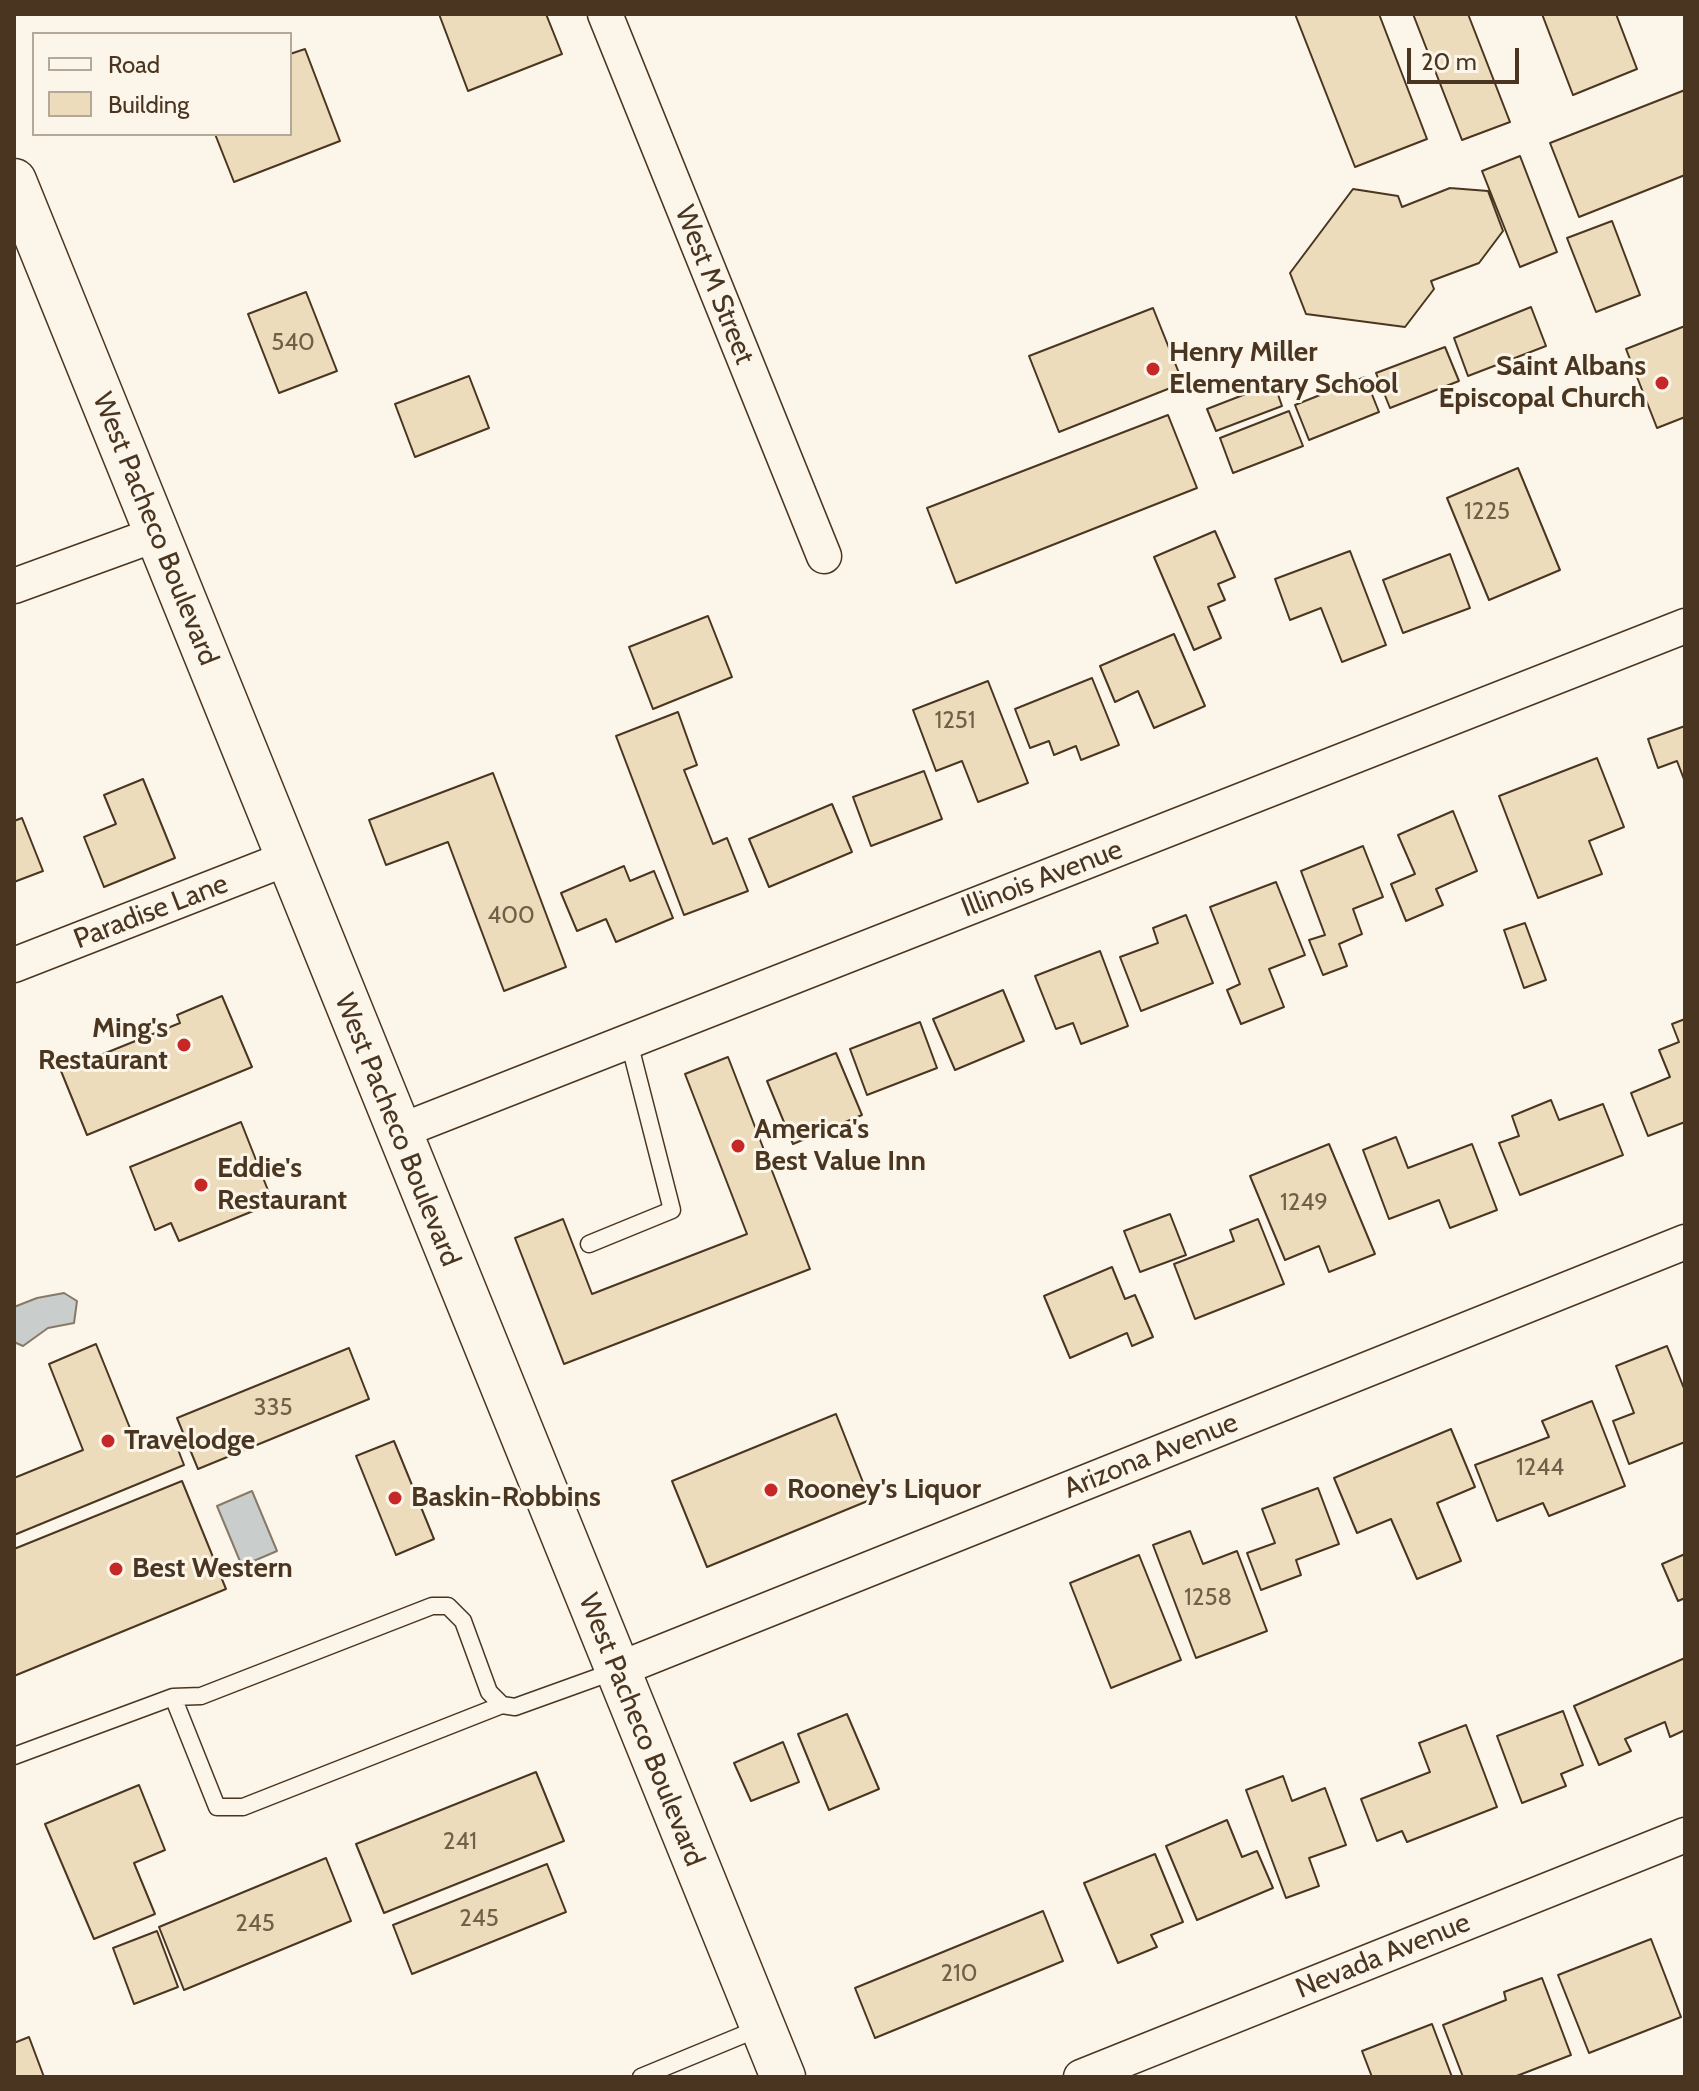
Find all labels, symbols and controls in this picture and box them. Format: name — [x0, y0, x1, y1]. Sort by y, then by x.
legend — [32, 32, 292, 136]
scale bar — [1411, 32, 1523, 82]
text: 20 m — [1421, 47, 1477, 76]
text: Road — [108, 50, 160, 79]
text: Building — [108, 90, 189, 119]
street label: West M Street — [667, 201, 761, 369]
house number: 540 — [271, 329, 315, 357]
place label: Henry Miller Elementary School — [1169, 336, 1398, 402]
place label: Saint Albans Episcopal Church — [1438, 350, 1646, 416]
marker: Henry Miller Elementary School — [1144, 360, 1162, 378]
marker: Saint Albans Episcopal Church — [1653, 374, 1671, 392]
street label: West Pacheco Boulevard — [85, 388, 225, 670]
house number: 1225 — [1464, 498, 1510, 526]
house number: 1251 — [934, 707, 976, 735]
street label: Illinois Avenue — [957, 833, 1127, 925]
street label: Paradise Lane — [69, 867, 233, 957]
house number: 400 — [487, 902, 535, 930]
street label: West Pacheco Boulevard — [327, 989, 467, 1271]
place label: Ming's Restaurant — [38, 1012, 168, 1078]
marker: Ming's Restaurant — [175, 1036, 193, 1054]
place label: America's Best Value Inn — [754, 1113, 926, 1179]
marker: America's Best Value Inn — [729, 1137, 747, 1155]
place label: Eddie's Restaurant — [217, 1152, 347, 1218]
marker: Eddie's Restaurant — [192, 1176, 210, 1194]
house number: 1249 — [1280, 1189, 1328, 1217]
house number: 335 — [254, 1394, 292, 1422]
street label: Arizona Avenue — [1059, 1406, 1243, 1506]
place label: Travelodge — [124, 1424, 255, 1458]
marker: Travelodge — [99, 1432, 117, 1450]
house number: 1244 — [1516, 1454, 1564, 1482]
place label: Rooney's Liquor — [787, 1473, 981, 1507]
place label: Baskin-Robbins — [411, 1481, 601, 1515]
marker: Rooney's Liquor — [762, 1481, 780, 1499]
marker: Baskin-Robbins — [386, 1489, 404, 1507]
place label: Best Western — [132, 1552, 293, 1586]
marker: Best Western — [107, 1560, 125, 1578]
house number: 1258 — [1184, 1584, 1232, 1612]
street label: West Pacheco Boulevard — [571, 1589, 711, 1871]
house number: 241 — [443, 1828, 477, 1856]
house number: 245 — [459, 1905, 499, 1933]
street label: Nevada Avenue — [1291, 1906, 1475, 2006]
house number: 245 — [235, 1910, 275, 1938]
house number: 210 — [940, 1960, 978, 1988]

